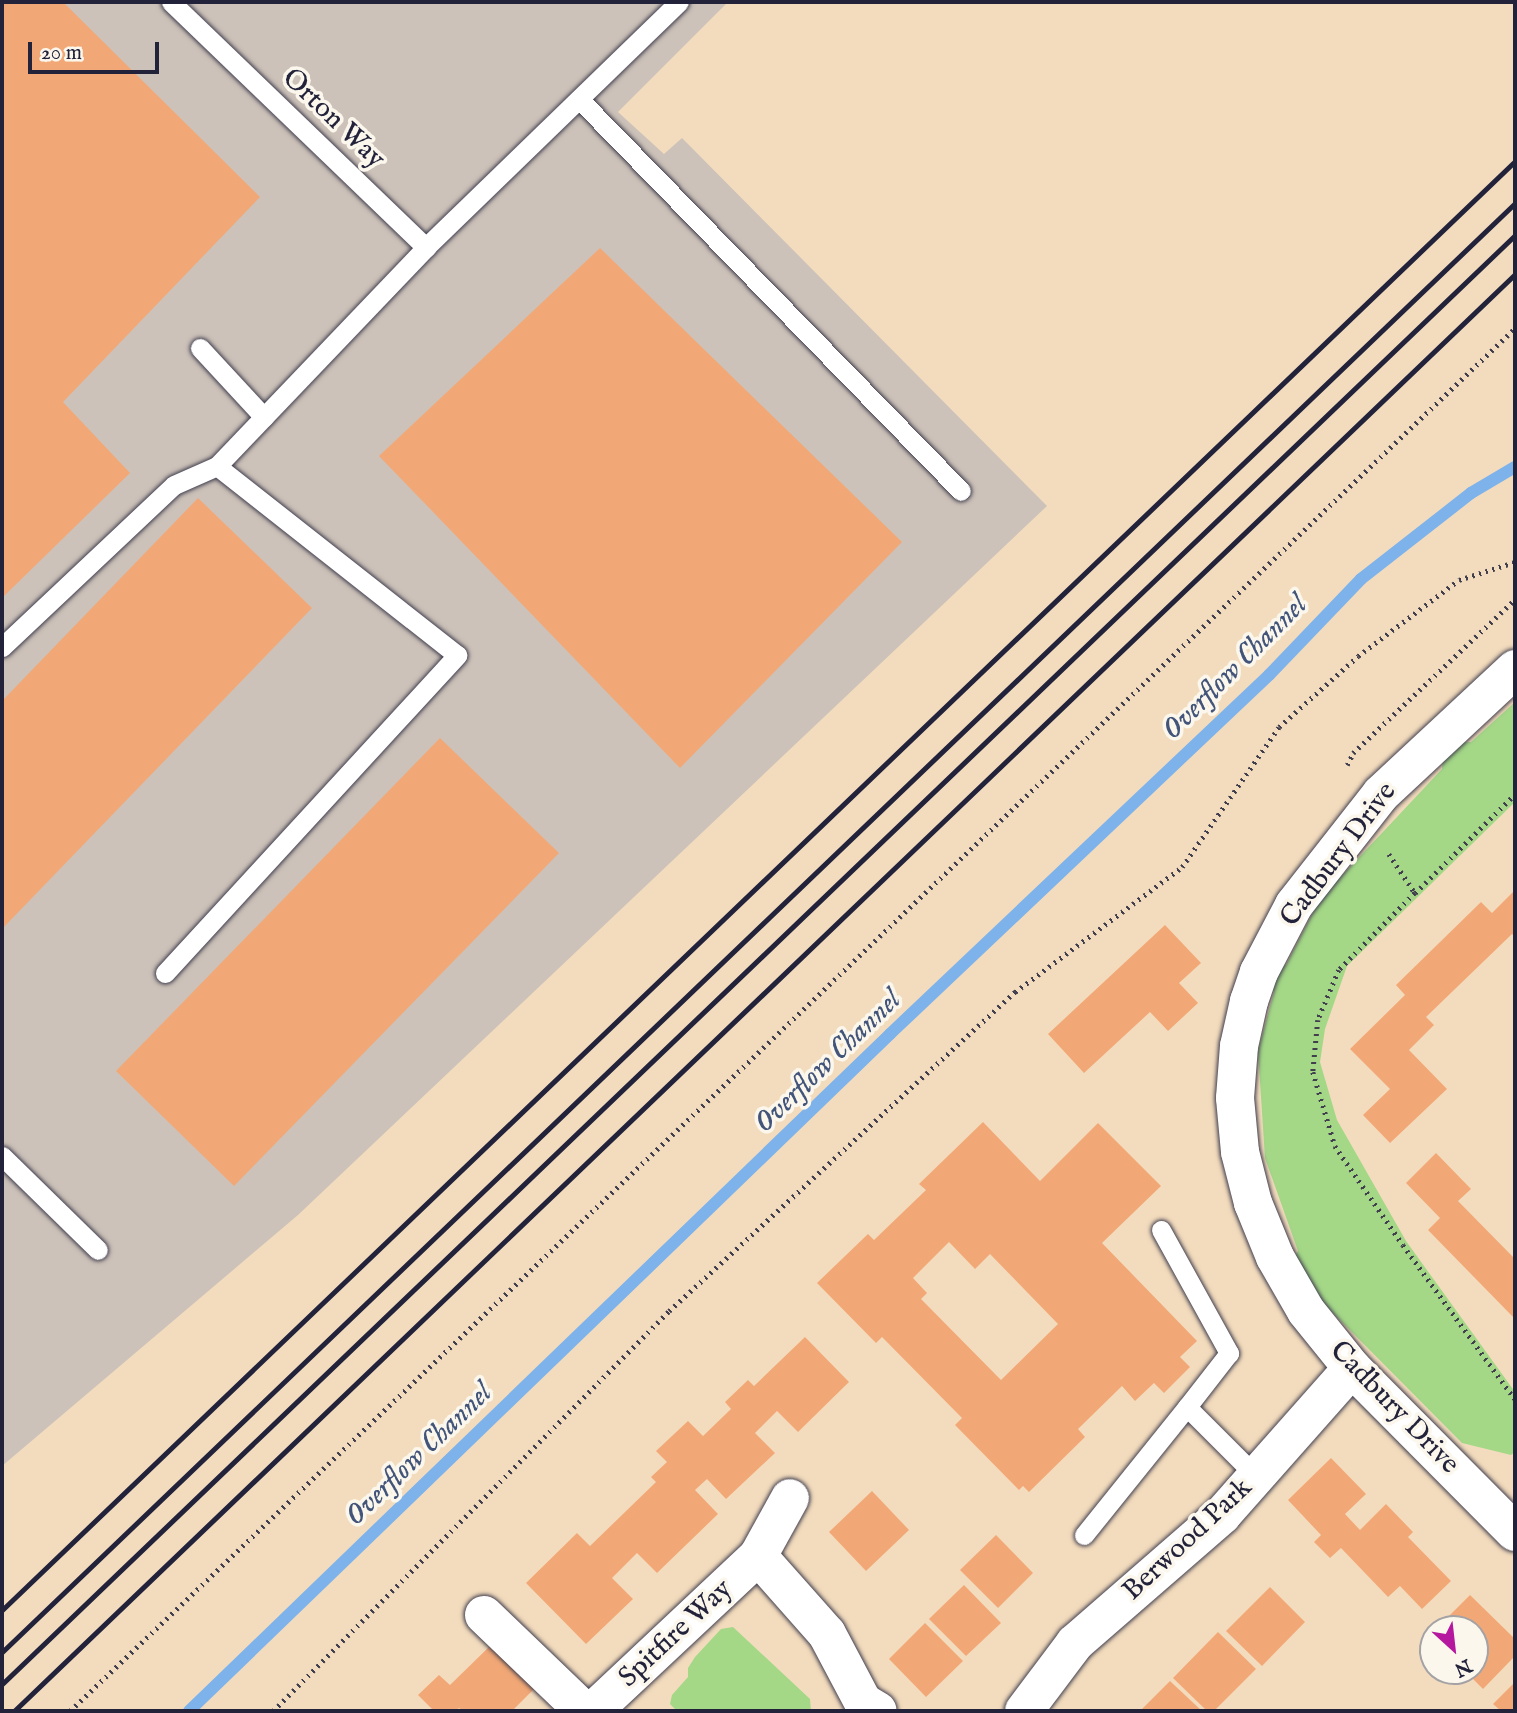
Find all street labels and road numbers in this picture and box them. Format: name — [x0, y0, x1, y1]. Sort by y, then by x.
street label: Orton Way — [275, 62, 391, 176]
street label: Cadbury Drive — [1274, 776, 1404, 934]
street label: Cadbury Drive — [1322, 1335, 1466, 1481]
street label: Berwood Park — [1116, 1472, 1260, 1608]
street label: Spitfire Way — [612, 1573, 740, 1695]

